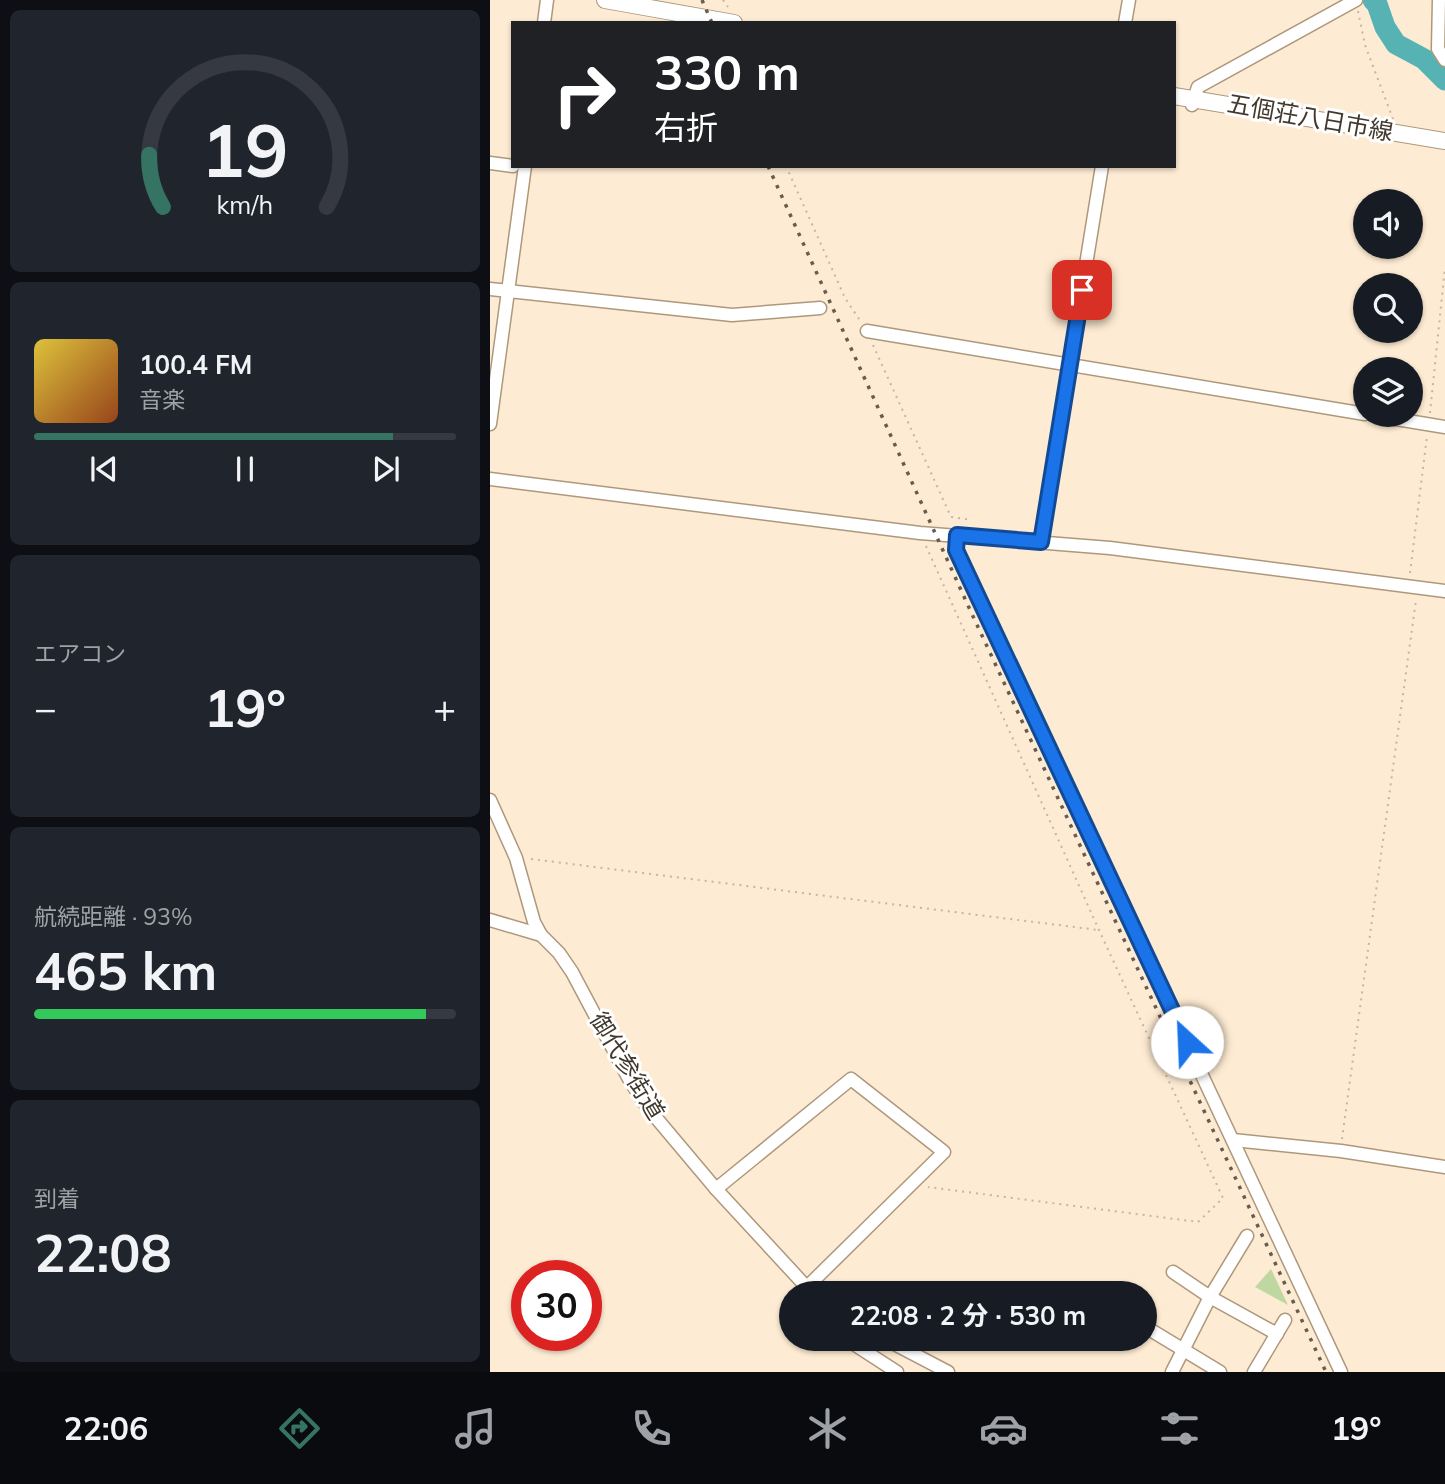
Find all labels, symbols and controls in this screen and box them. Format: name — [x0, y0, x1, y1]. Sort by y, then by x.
text: 330 m — [654, 41, 800, 102]
icon: right — [539, 49, 630, 140]
street label: 五個荘八日市線 — [1225, 88, 1396, 146]
text: 19 — [201, 105, 289, 196]
text: 右折 — [654, 107, 718, 147]
text: km/h — [217, 189, 273, 220]
map controls — [1353, 189, 1423, 427]
button: sound — [1353, 189, 1423, 259]
pin — [1052, 260, 1112, 320]
icon: arrive — [1063, 271, 1101, 309]
button: search — [1353, 273, 1423, 343]
text: 100.4 FM — [139, 348, 252, 381]
button: layers — [1353, 357, 1423, 427]
text: 音楽 — [139, 385, 185, 414]
icon: previous — [85, 450, 123, 488]
icon: pause — [226, 450, 264, 488]
icon: next — [367, 450, 405, 488]
text: エアコン — [34, 639, 126, 668]
text: 19° — [204, 675, 286, 740]
text: − — [34, 684, 57, 732]
text: + — [433, 684, 456, 732]
text: 航続距離 · 93% — [34, 902, 192, 931]
text: 465 km — [34, 938, 217, 1003]
position arrow — [1150, 1005, 1224, 1079]
street label: 御代参街道 — [584, 1006, 672, 1125]
text: 到着 — [34, 1184, 80, 1213]
text: 22:08 — [34, 1220, 172, 1285]
speed limit sign: 30 — [511, 1260, 602, 1351]
text: 22:08 · 2 分 · 530 m — [850, 1299, 1086, 1332]
icon: directions — [275, 1404, 324, 1453]
icon: music — [451, 1404, 500, 1453]
icon: phone — [627, 1404, 676, 1453]
icon: climate — [803, 1404, 852, 1453]
icon: car — [979, 1404, 1028, 1453]
icon: filters — [1155, 1404, 1204, 1453]
text: 22:06 — [63, 1408, 148, 1448]
text: 19° — [1331, 1408, 1381, 1448]

